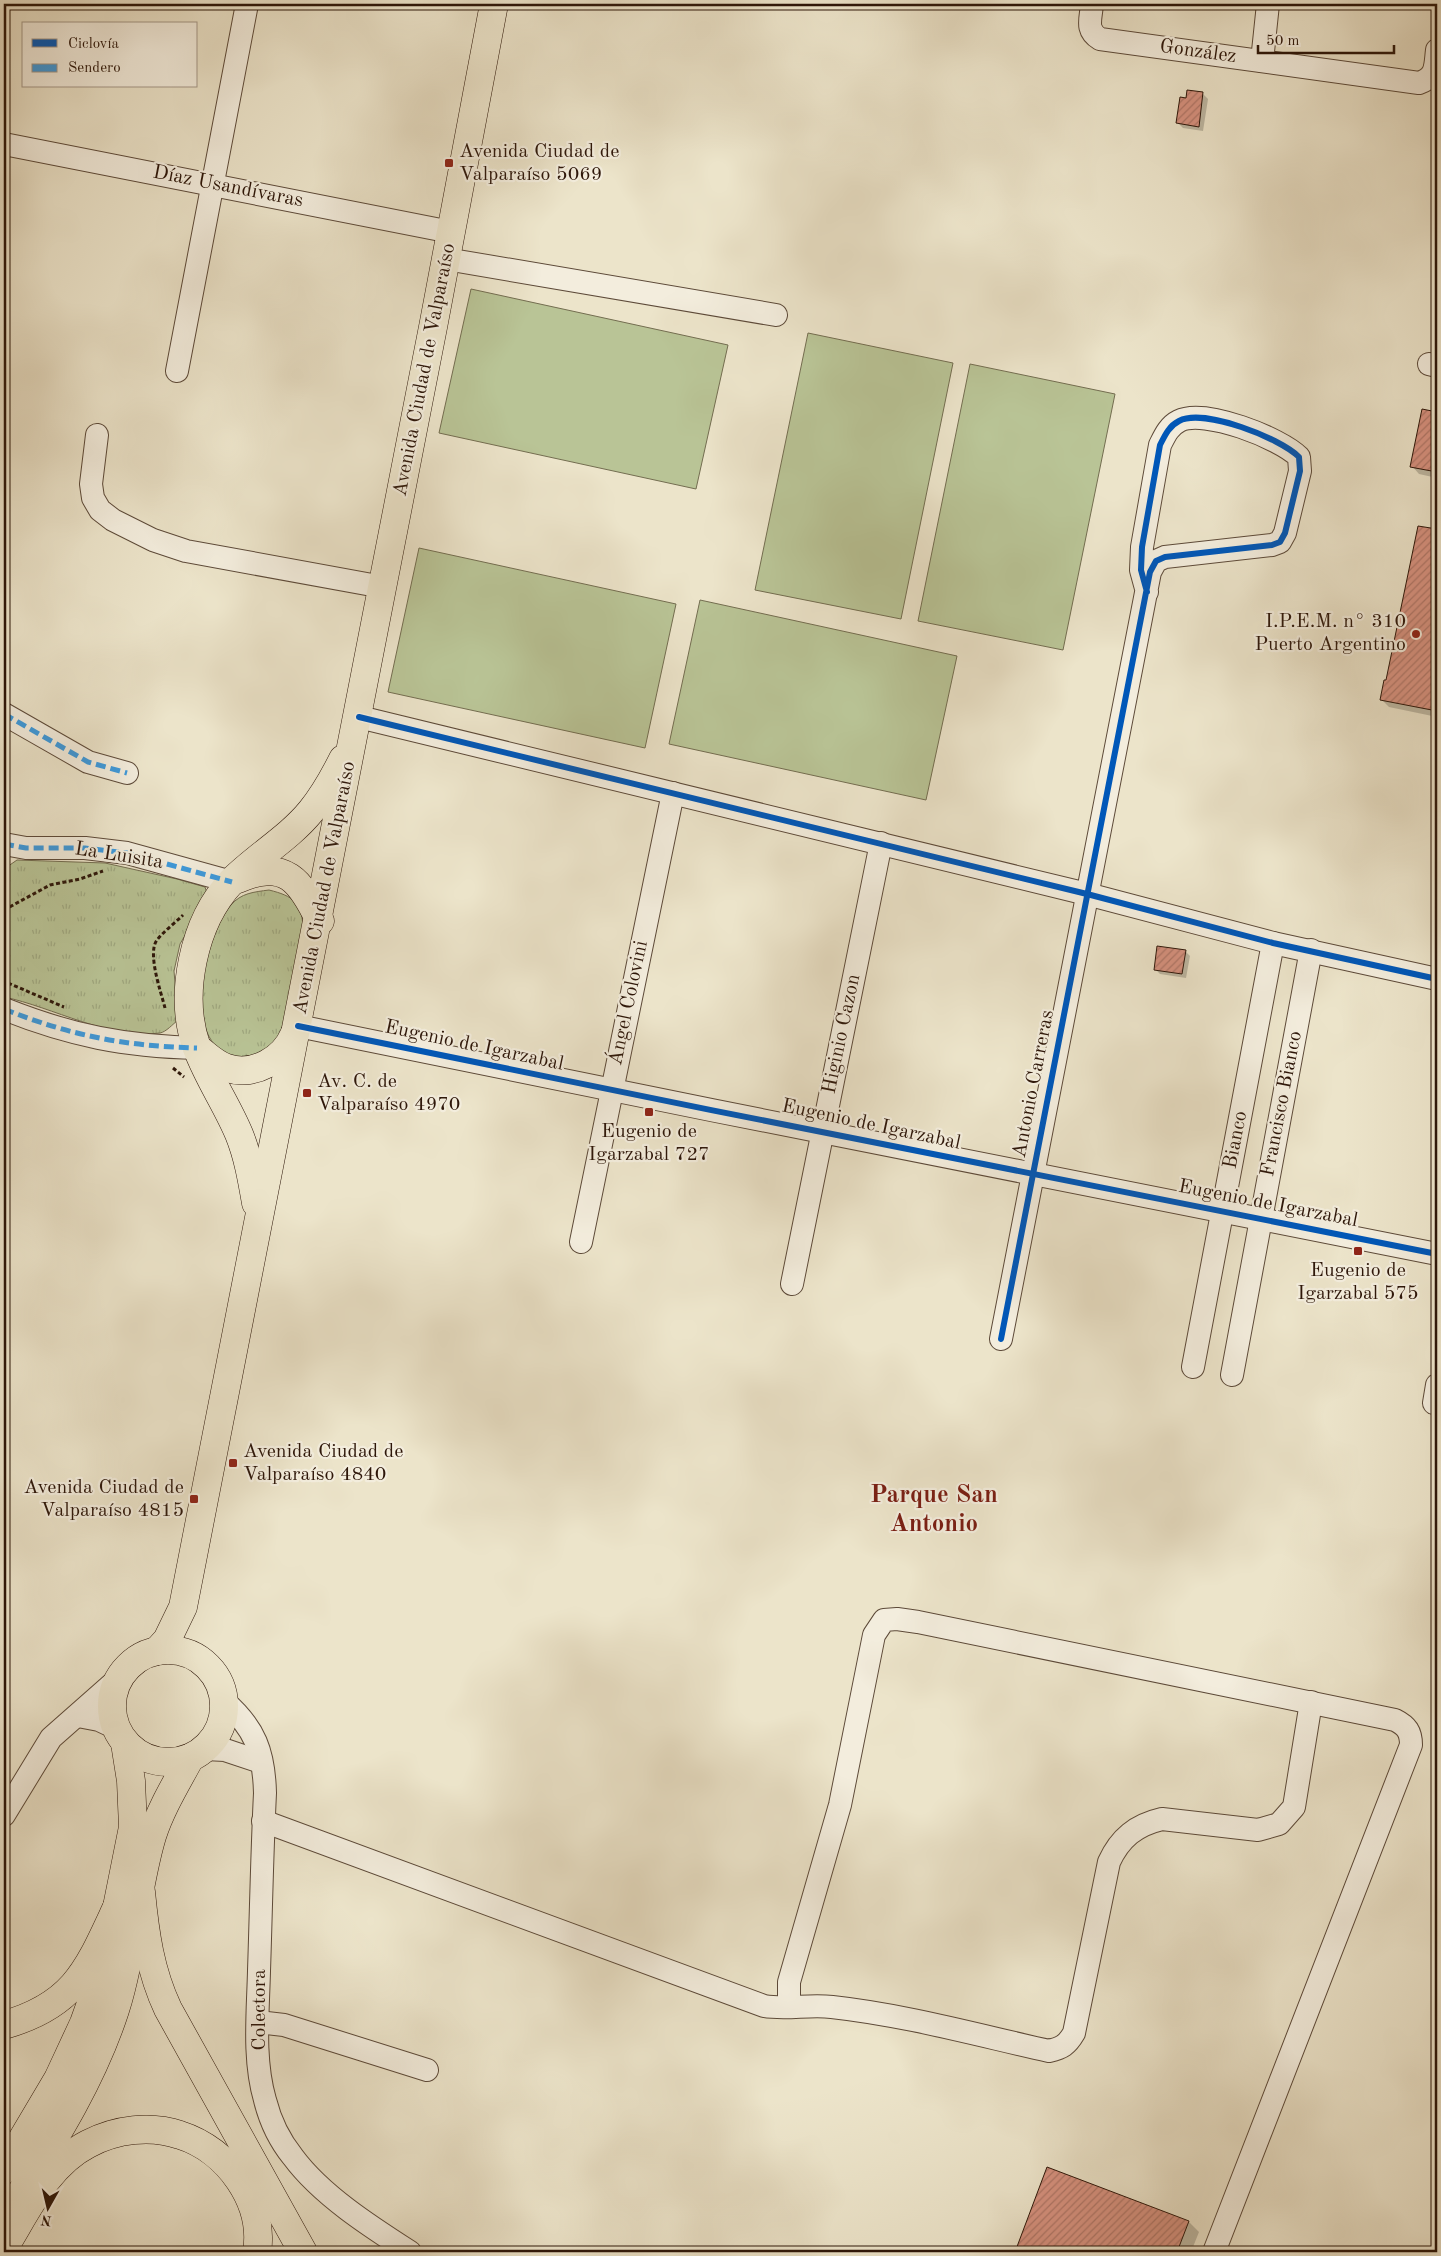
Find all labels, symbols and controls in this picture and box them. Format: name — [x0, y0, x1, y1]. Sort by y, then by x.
legend — [22, 22, 198, 88]
scale bar — [1258, 22, 1395, 54]
text: 50 m — [1266, 34, 1300, 49]
text: Ciclovía — [68, 37, 120, 52]
street label: González — [1158, 37, 1238, 67]
text: Sendero — [68, 61, 121, 76]
place label: Avenida Ciudad de Valparaíso 5069 — [459, 142, 619, 185]
marker: Avenida Ciudad de Valparaíso 5069 — [443, 157, 455, 169]
street label: Díaz Usandívaras — [151, 163, 305, 211]
street label: Avenida Ciudad de Valparaíso — [391, 242, 459, 498]
place label: I.P.E.M. n° 310 Puerto Argentino — [1254, 612, 1406, 655]
marker: I.P.E.M. n° 310 Puerto Argentino — [1410, 628, 1422, 640]
street label: Avenida Ciudad de Valparaíso — [291, 760, 359, 1016]
street label: La Luisita — [73, 839, 165, 873]
street label: Ángel Colovini — [603, 938, 652, 1067]
street label: Higinio Cazon — [820, 972, 864, 1096]
street label: Antonio Carreras — [1010, 1008, 1058, 1160]
street label: Eugenio de Igarzabal — [383, 1017, 565, 1075]
street label: Francisco Bianco — [1258, 1029, 1306, 1179]
place label: Av. C. de Valparaíso 4970 — [317, 1072, 460, 1115]
marker: Av. C. de Valparaíso 4970 — [301, 1087, 313, 1099]
street label: Eugenio de Igarzabal — [780, 1096, 962, 1154]
marker: Eugenio de Igarzabal 727 — [643, 1106, 655, 1118]
street label: Bianco — [1221, 1109, 1251, 1171]
place label: Eugenio de Igarzabal 727 — [588, 1122, 710, 1165]
street label: Eugenio de Igarzabal — [1177, 1177, 1359, 1231]
marker: Eugenio de Igarzabal 575 — [1352, 1245, 1364, 1257]
place label: Eugenio de Igarzabal 575 — [1297, 1261, 1419, 1304]
place label: Avenida Ciudad de Valparaíso 4840 — [243, 1442, 403, 1485]
marker: Avenida Ciudad de Valparaíso 4840 — [227, 1457, 239, 1469]
place label: Avenida Ciudad de Valparaíso 4815 — [24, 1478, 184, 1521]
district label: Parque San Antonio — [870, 1483, 998, 1537]
marker: Avenida Ciudad de Valparaíso 4815 — [188, 1493, 200, 1505]
street label: Colectora — [250, 1969, 270, 2051]
north arrow — [22, 2184, 72, 2234]
text: N — [40, 2212, 53, 2228]

